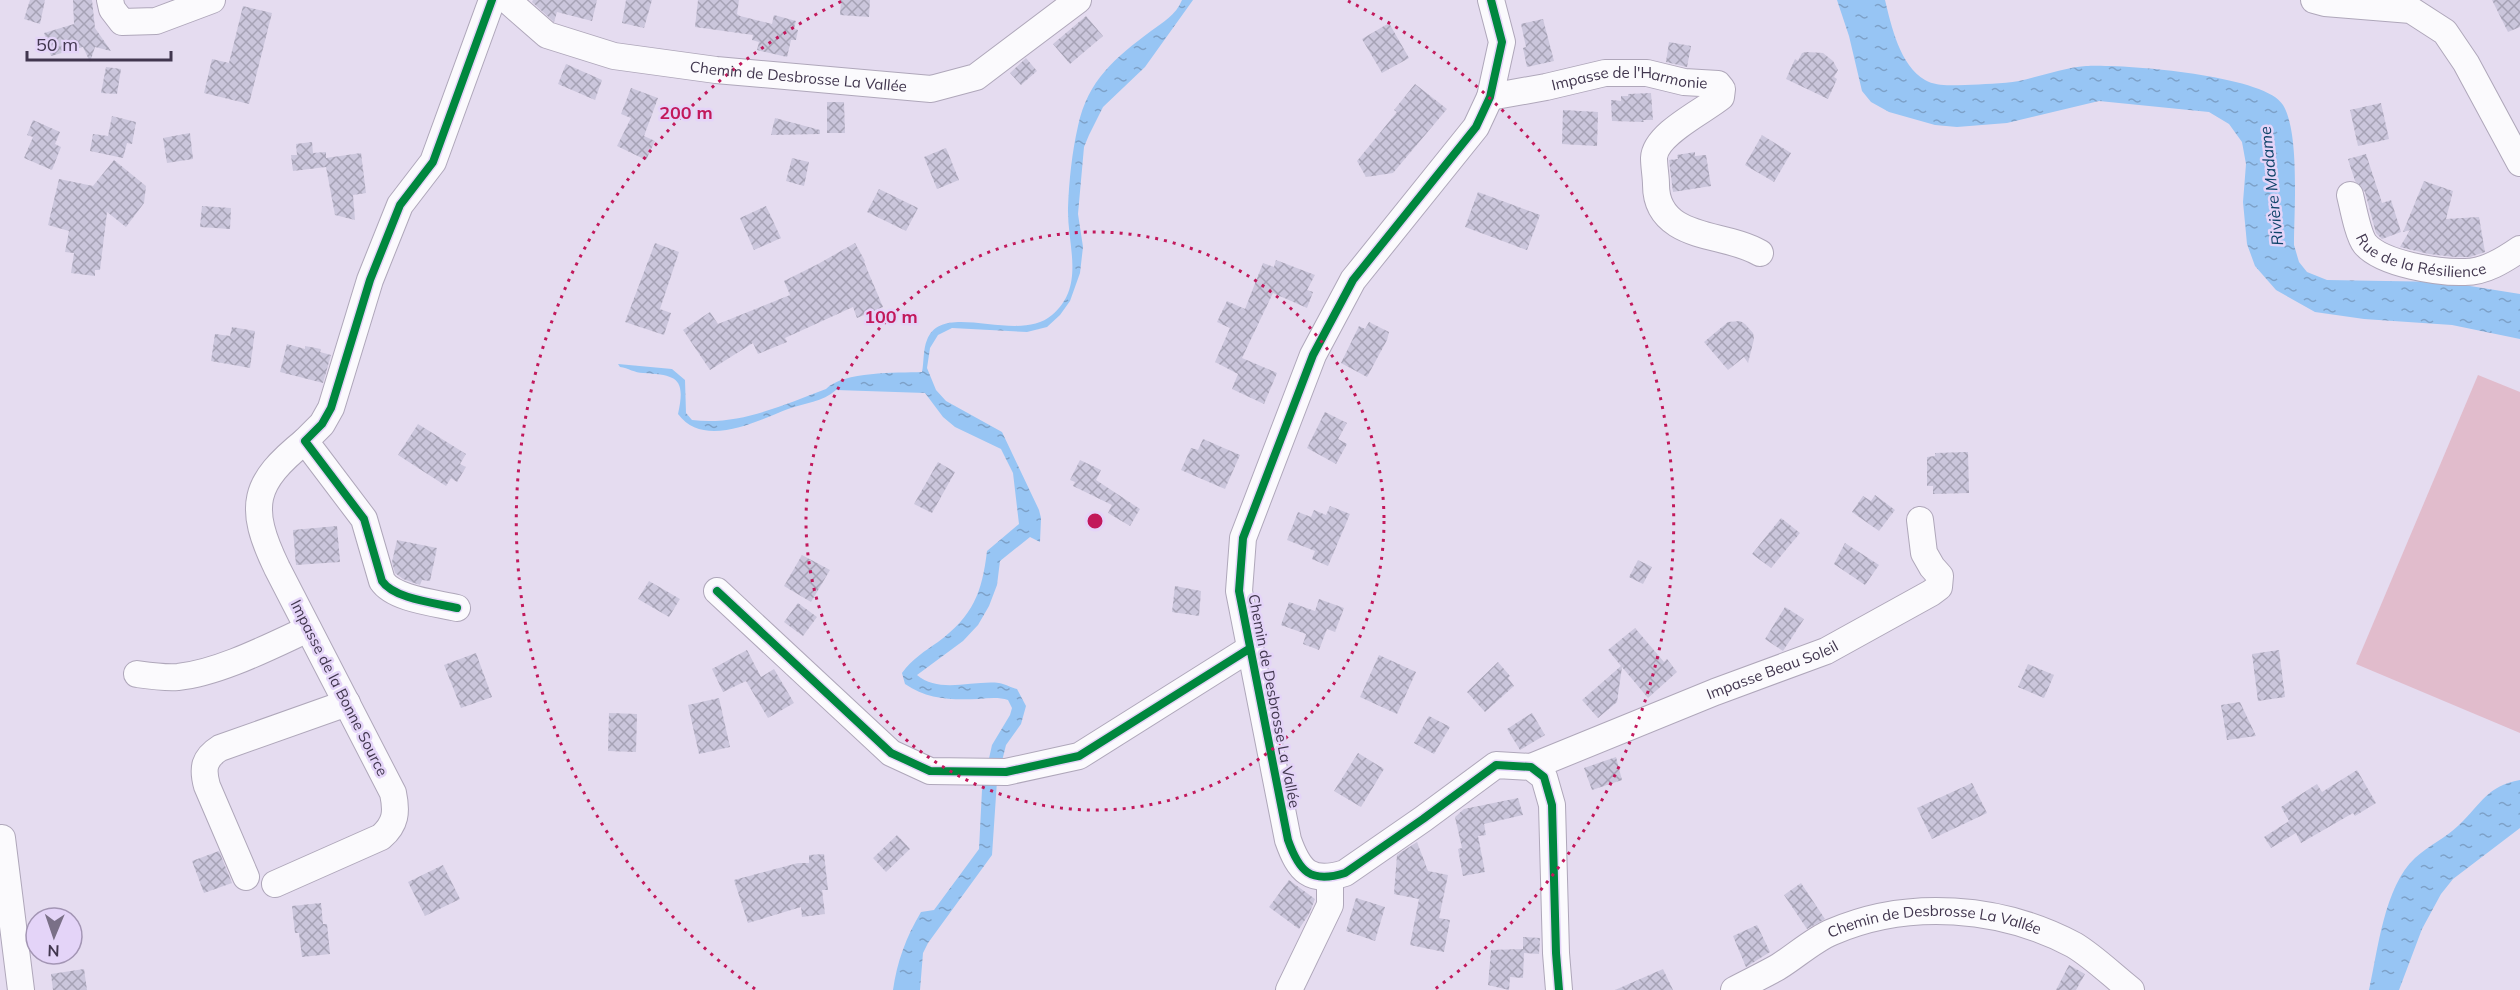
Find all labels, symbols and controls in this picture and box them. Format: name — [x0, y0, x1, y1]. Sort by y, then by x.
scale bar — [27, 24, 171, 62]
text: 50 m — [36, 33, 78, 56]
street label: Chemin de Desbrosse La Vallée — [689, 57, 908, 96]
street label: Impasse de l'Harmonie — [1549, 62, 1708, 94]
text: 200 m — [659, 101, 713, 124]
water label: Rivière Madame — [2255, 125, 2287, 247]
street label: Rue de la Résilience — [2352, 231, 2489, 281]
text: 100 m — [864, 305, 918, 328]
centre of rings — [1085, 511, 1105, 531]
street label: Chemin de Desbrosse La Vallée — [1244, 592, 1305, 810]
street label: Impasse de la Bonne Source — [287, 596, 392, 779]
street label: Impasse Beau Soleil — [1704, 636, 1841, 703]
text: Chemin de Desbrosse La Vallée — [1824, 901, 2044, 942]
north arrow — [24, 906, 84, 966]
street label: Chemin de Desbrosse La Vallée — [1825, 925, 2043, 947]
text: N — [47, 941, 60, 961]

